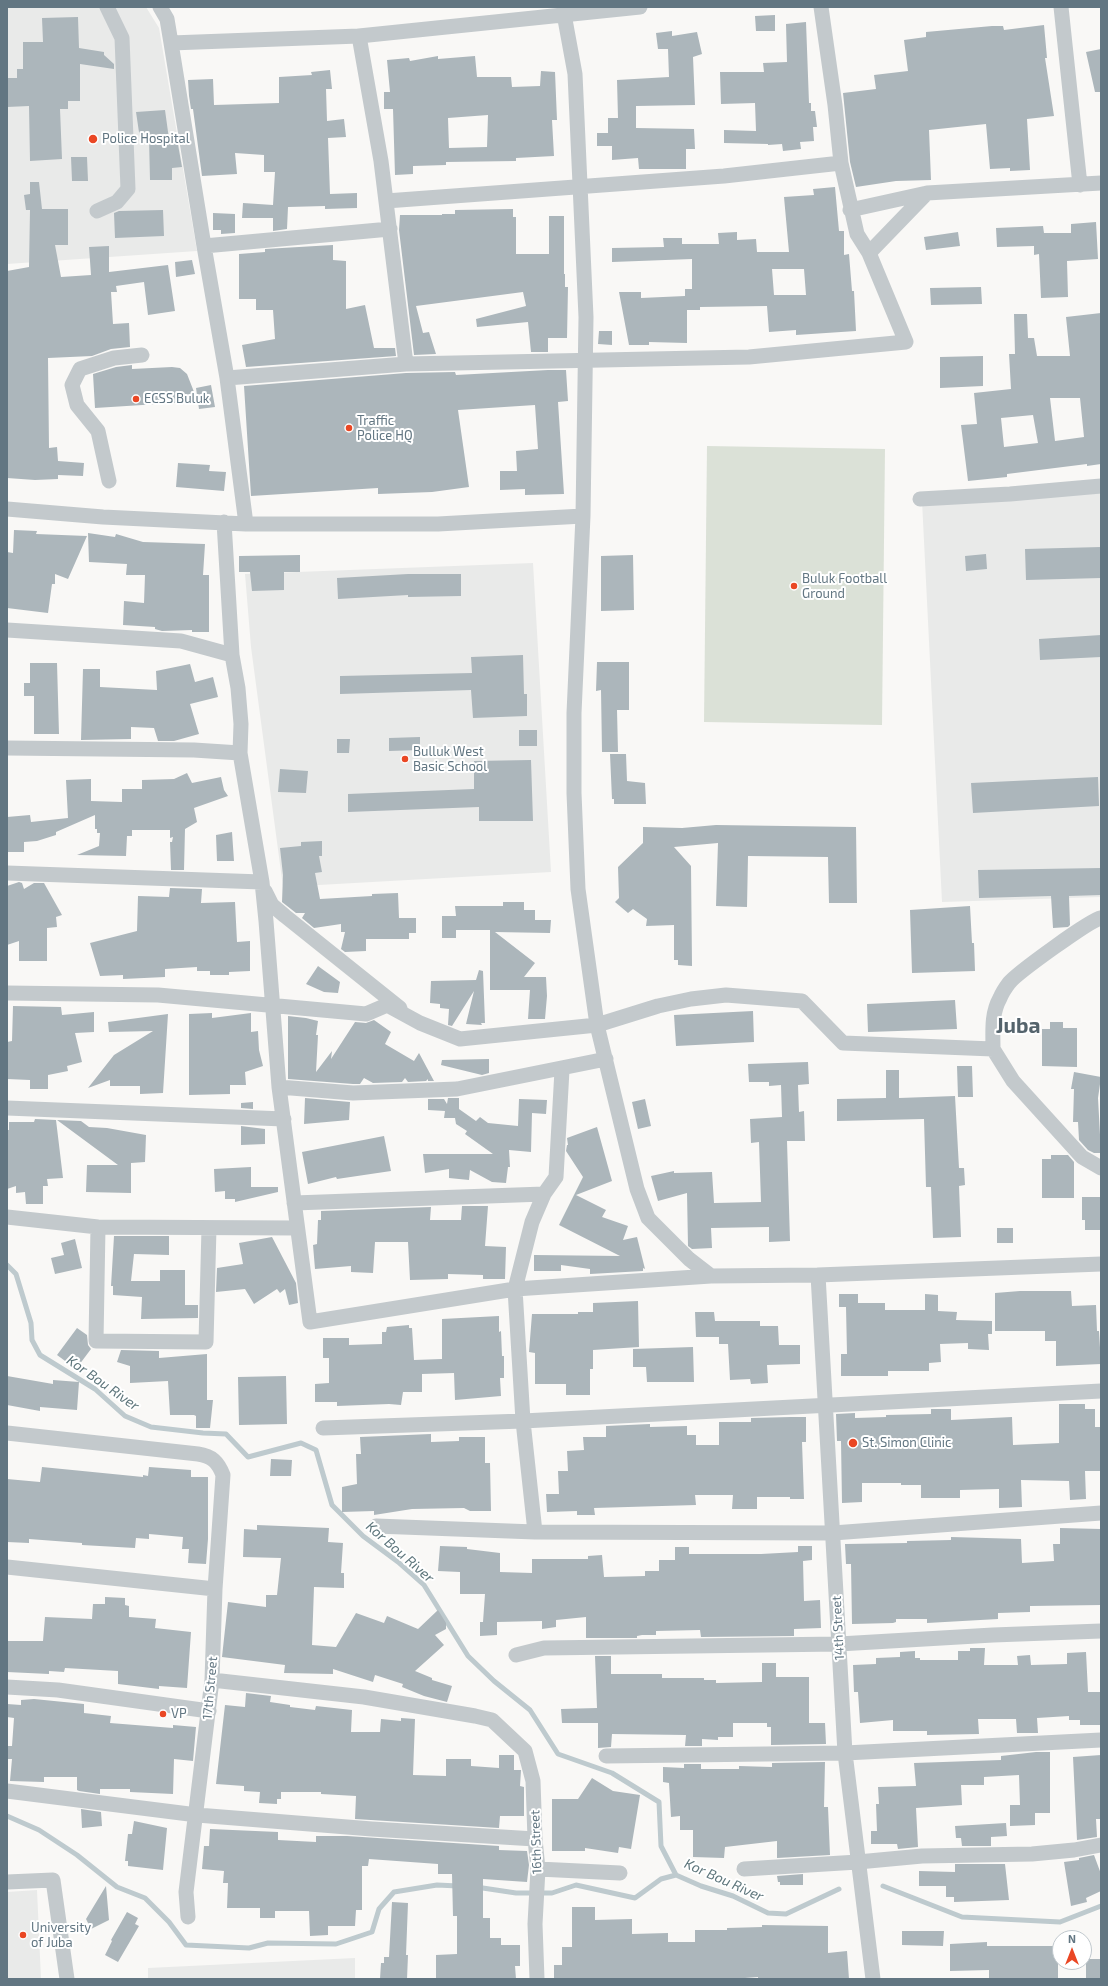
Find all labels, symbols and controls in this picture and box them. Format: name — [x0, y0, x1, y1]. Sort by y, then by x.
place label: Police Hospital — [102, 131, 190, 147]
marker: Police Hospital — [87, 133, 99, 145]
place label: ECSS Buluk — [144, 391, 209, 407]
marker: ECSS Buluk — [131, 394, 141, 404]
place label: Traffic Police HQ — [357, 413, 413, 444]
marker: Traffic Police HQ — [344, 423, 354, 433]
place label: Buluk Football Ground — [802, 571, 887, 602]
marker: Buluk Football Ground — [789, 581, 799, 591]
place label: Bulluk West Basic School — [413, 744, 487, 775]
marker: Bulluk West Basic School — [400, 754, 410, 764]
district label: Juba — [996, 1013, 1040, 1039]
water label: Kor Bou River — [63, 1352, 143, 1414]
place label: St. Simon Clinic — [862, 1435, 951, 1451]
marker: St. Simon Clinic — [847, 1437, 859, 1449]
water label: Kor Bou River — [362, 1518, 438, 1586]
street label: 14th Street — [829, 1595, 847, 1661]
street label: 17th Street — [199, 1656, 221, 1720]
place label: VP — [171, 1706, 187, 1722]
marker: VP — [158, 1709, 168, 1719]
street label: 16th Street — [527, 1810, 545, 1874]
water label: Kor Bou River — [682, 1855, 766, 1905]
place label: University of Juba — [31, 1920, 91, 1951]
marker: University of Juba — [18, 1930, 28, 1940]
north arrow — [1052, 1930, 1092, 1970]
text: N — [1068, 1932, 1076, 1945]

